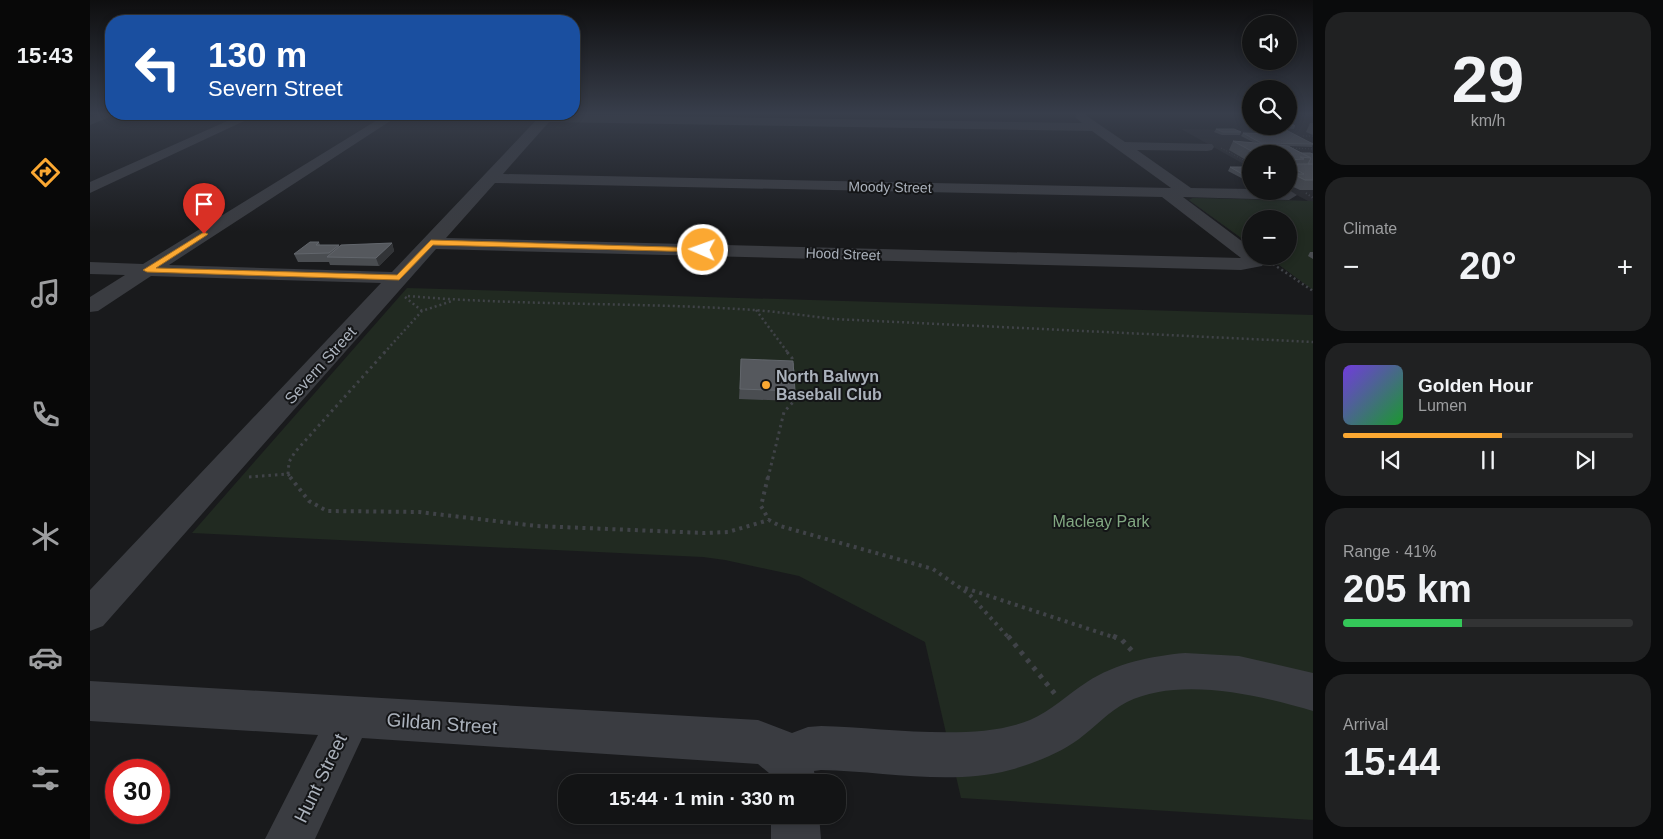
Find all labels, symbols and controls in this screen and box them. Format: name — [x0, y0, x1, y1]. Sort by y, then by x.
map controls — [1242, 15, 1297, 265]
button: sound — [1242, 15, 1297, 70]
icon: left — [125, 35, 190, 100]
text: 130 m — [208, 35, 307, 74]
text: 15:43 — [17, 43, 73, 68]
text: 29 — [1452, 43, 1524, 116]
text: Severn Street — [208, 76, 343, 101]
button: search — [1242, 80, 1297, 135]
text: km/h — [1471, 112, 1505, 129]
button: + — [1242, 145, 1297, 200]
icon: directions — [28, 155, 63, 190]
street label: Moody Street — [848, 178, 932, 196]
pin — [183, 183, 225, 234]
icon: arrive — [190, 190, 218, 218]
button: − — [1242, 210, 1297, 265]
text: Climate — [1343, 220, 1397, 237]
position arrow — [676, 223, 728, 275]
street label: Hood Street — [805, 245, 881, 263]
text: 20° — [1459, 245, 1517, 287]
text: − — [1343, 251, 1359, 282]
text: + — [1617, 251, 1633, 282]
icon: music — [28, 276, 63, 311]
street label: Severn Street — [281, 323, 360, 407]
place label: North Balwyn Baseball Club — [776, 368, 882, 403]
text: Golden Hour — [1418, 375, 1533, 396]
marker: North Balwyn Baseball Club — [760, 379, 772, 391]
icon: phone — [28, 397, 63, 432]
text: Lumen — [1418, 397, 1467, 414]
icon: previous — [1377, 446, 1405, 474]
icon: pause — [1474, 446, 1502, 474]
icon: next — [1571, 446, 1599, 474]
park label: Macleay Park — [1053, 513, 1150, 530]
icon: climate — [28, 519, 63, 554]
text: Range · 41% — [1343, 543, 1436, 560]
text: 205 km — [1343, 568, 1472, 610]
icon: car — [28, 640, 63, 675]
street label: Gildan Street — [386, 709, 499, 738]
text: Arrival — [1343, 716, 1388, 733]
street label: Hunt Street — [290, 730, 351, 826]
text: 15:44 — [1343, 741, 1440, 783]
speed limit sign: 30 — [105, 759, 170, 824]
icon: filters — [28, 761, 63, 796]
text: 15:44 · 1 min · 330 m — [609, 788, 795, 809]

